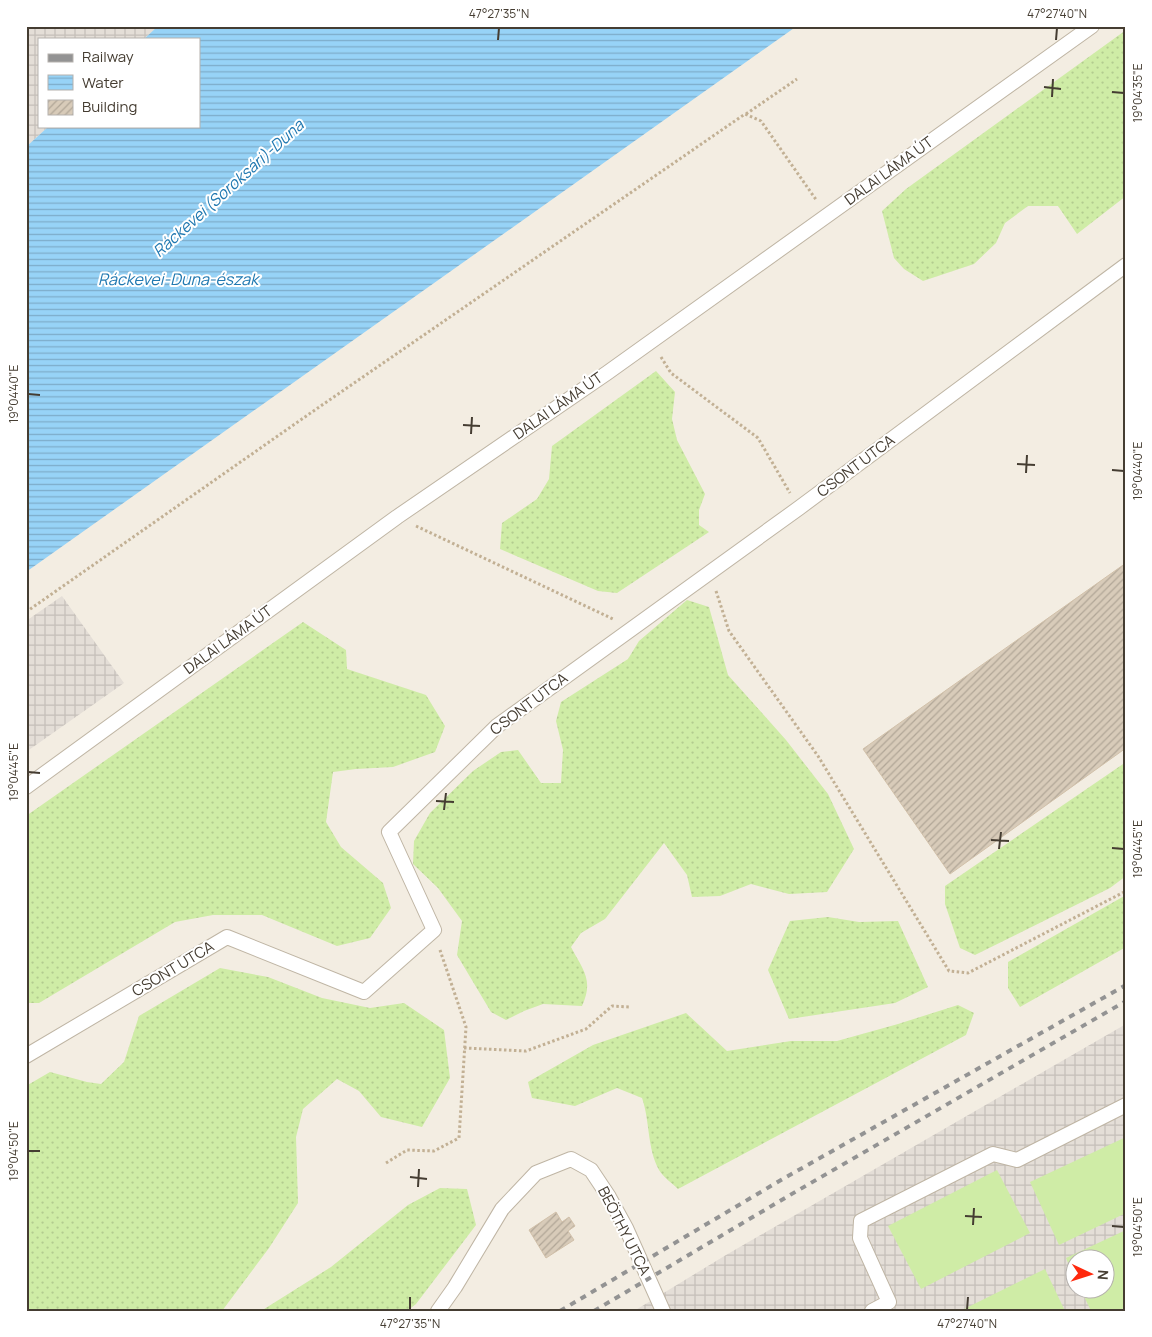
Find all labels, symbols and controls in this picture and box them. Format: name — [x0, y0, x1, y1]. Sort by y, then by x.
text: 47°27'35"N — [469, 5, 529, 22]
text: 47°27'40"N — [1027, 5, 1087, 22]
legend — [38, 38, 200, 128]
text: Railway — [82, 46, 134, 67]
text: 19°04'35"E — [1129, 63, 1146, 123]
text: Water — [82, 72, 124, 93]
text: Building — [82, 96, 137, 117]
water label: Ráckevei (Soroksári)-Duna — [148, 113, 309, 262]
street label: DALAI LÁMA ÚT — [840, 131, 937, 210]
water label: Ráckevei-Duna-észak — [98, 268, 260, 290]
text: 19°04'40"E — [5, 365, 22, 423]
street label: DALAI LÁMA ÚT — [509, 367, 607, 444]
street label: CSONT UTCA — [812, 429, 899, 502]
text: 19°04'40"E — [1129, 442, 1146, 500]
street label: DALAI LÁMA ÚT — [179, 600, 276, 679]
street label: CSONT UTCA — [485, 667, 572, 740]
text: 19°04'45"E — [5, 743, 22, 801]
text: 19°04'45"E — [1129, 820, 1146, 878]
street label: CSONT UTCA — [128, 936, 218, 1001]
text: 19°04'50"E — [5, 1121, 22, 1181]
street label: BEÖTHY UTCA — [593, 1183, 656, 1279]
text: 19°04'50"E — [1129, 1197, 1146, 1257]
north arrow — [1064, 1250, 1114, 1300]
text: N — [1094, 1269, 1113, 1281]
text: 47°27'35"N — [380, 1315, 440, 1332]
text: 47°27'40"N — [937, 1315, 997, 1332]

